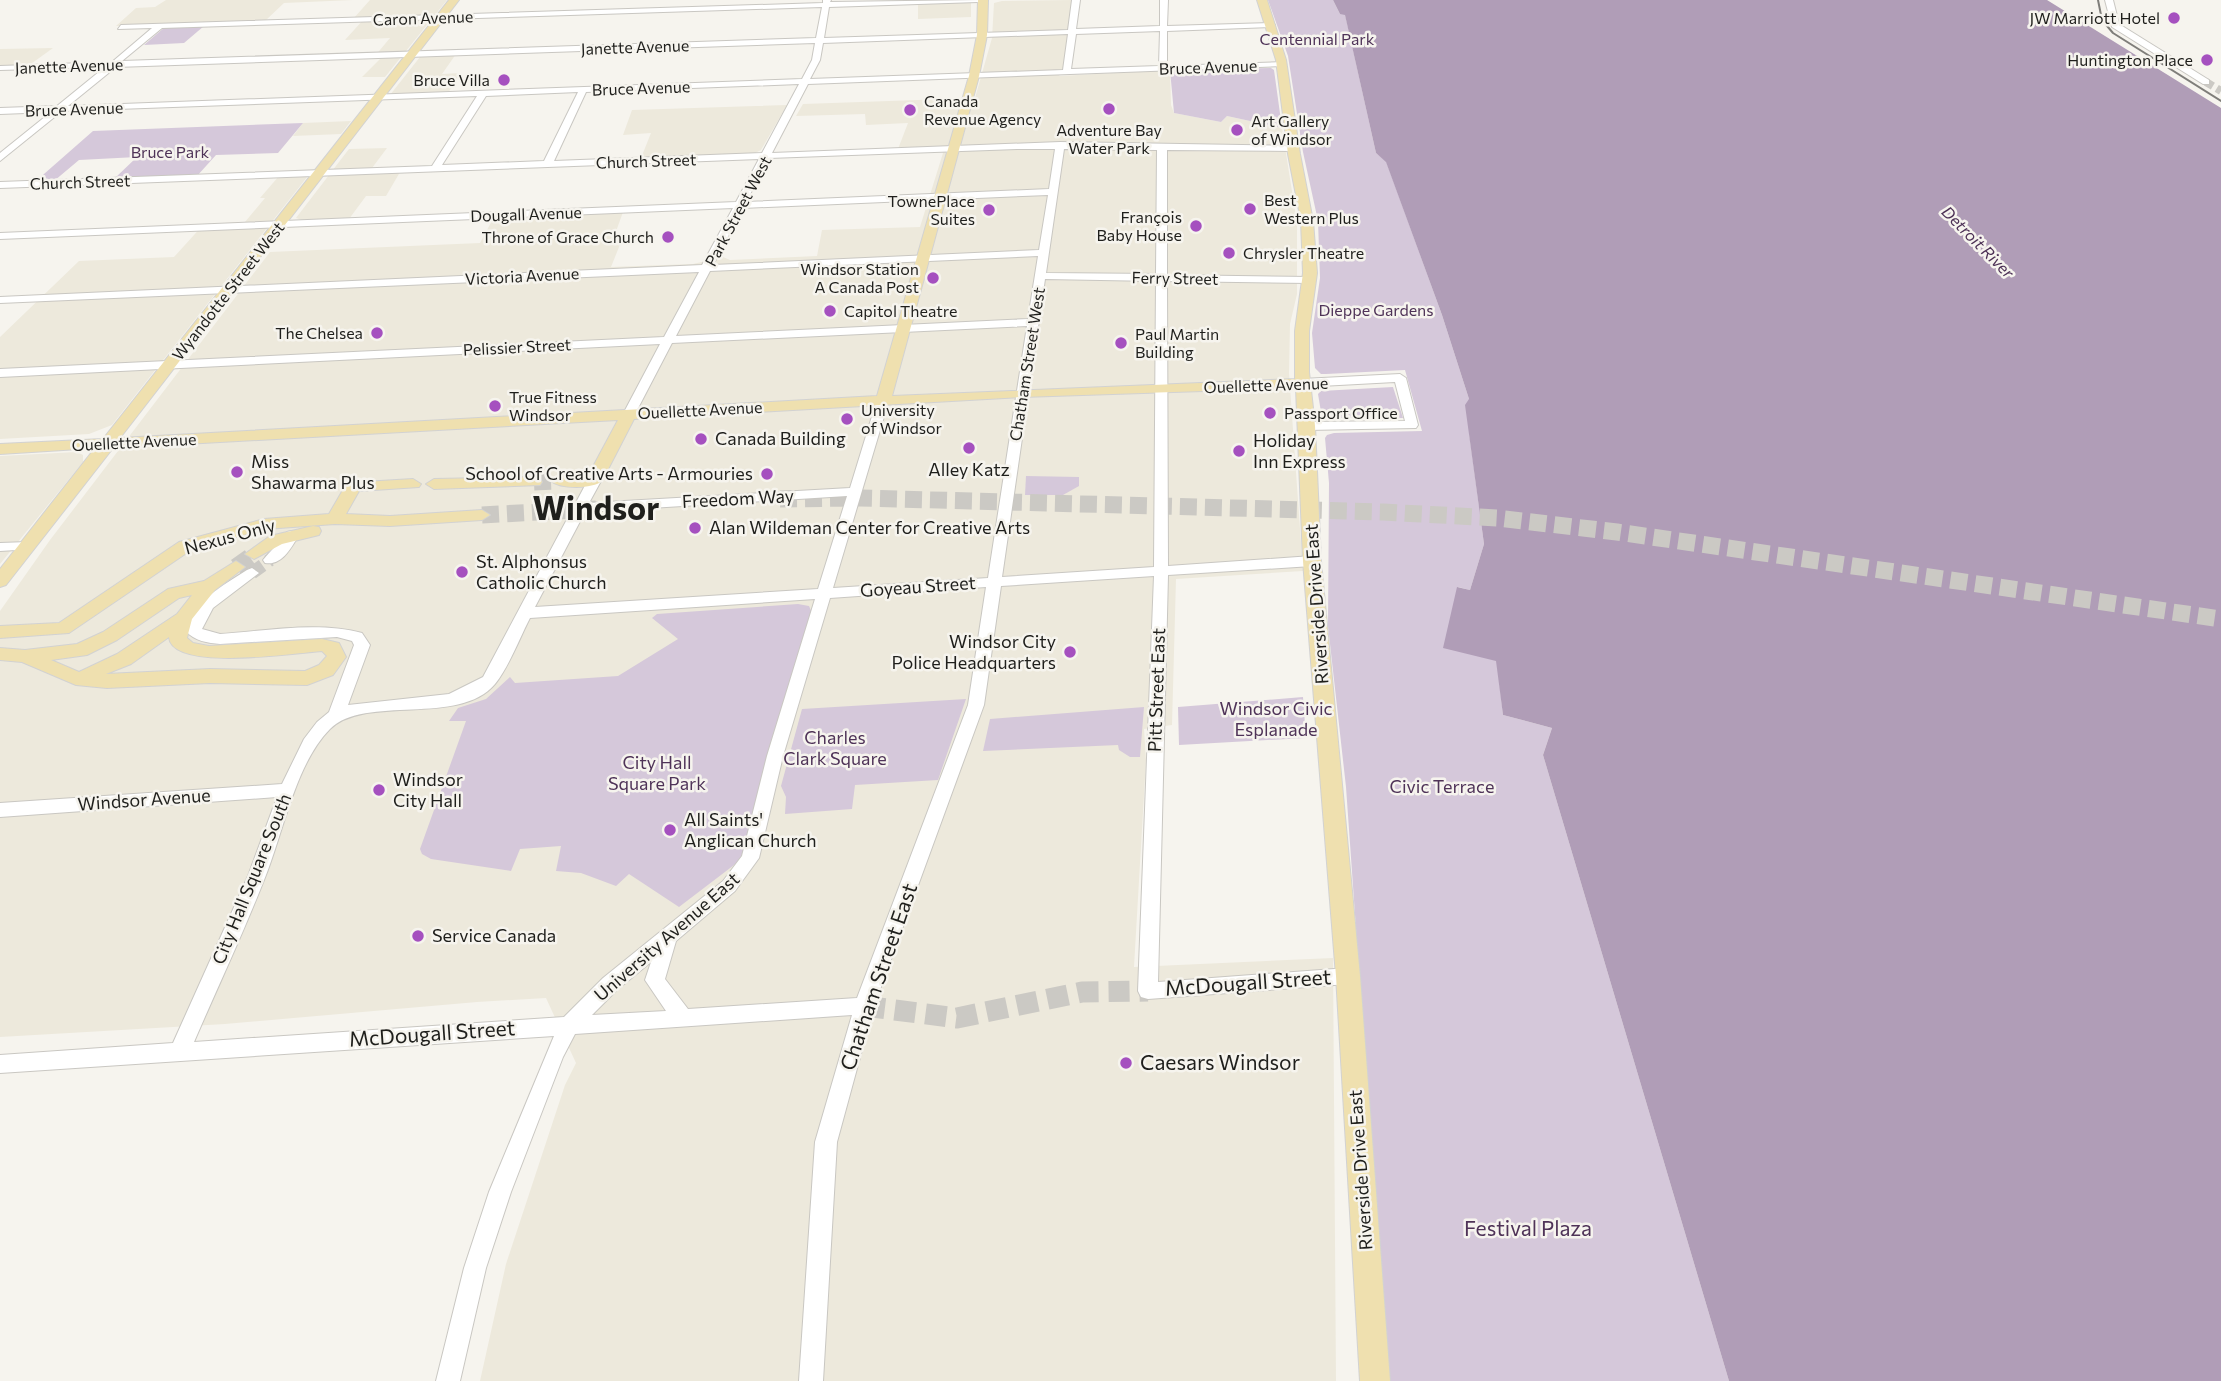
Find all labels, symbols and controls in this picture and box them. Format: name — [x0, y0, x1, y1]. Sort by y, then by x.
street label: Caron Avenue — [372, 6, 474, 29]
place label: JW Marriott Hotel — [2030, 8, 2160, 27]
marker: JW Marriott Hotel — [2166, 10, 2182, 26]
park label: Centennial Park — [1260, 29, 1375, 48]
street label: Janette Avenue — [581, 35, 689, 58]
place label: Huntington Place — [2067, 50, 2193, 69]
marker: Huntington Place — [2199, 52, 2215, 68]
street label: Janette Avenue — [15, 54, 123, 77]
street label: Bruce Avenue — [1158, 55, 1257, 78]
place label: Bruce Villa — [413, 70, 490, 89]
marker: Bruce Villa — [496, 72, 512, 88]
street label: Bruce Avenue — [591, 76, 690, 99]
place label: Canada Revenue Agency — [924, 91, 1041, 128]
street label: Bruce Avenue — [24, 97, 123, 120]
marker: Adventure Bay Water Park — [1101, 101, 1117, 117]
marker: Canada Revenue Agency — [902, 102, 918, 118]
place label: Art Gallery of Windsor — [1251, 111, 1333, 148]
place label: Adventure Bay Water Park — [1056, 120, 1162, 157]
marker: Art Gallery of Windsor — [1229, 122, 1245, 138]
park label: Bruce Park — [131, 142, 210, 161]
street label: Church Street — [595, 149, 697, 172]
street label: Park Street West — [700, 152, 775, 269]
street label: Church Street — [29, 170, 131, 193]
place label: Best Western Plus — [1264, 190, 1359, 227]
place label: TownePlace Suites — [887, 191, 975, 228]
marker: Best Western Plus — [1242, 201, 1258, 217]
street label: Dougall Avenue — [470, 202, 582, 225]
marker: TownePlace Suites — [981, 202, 997, 218]
water label: Detroit River — [1938, 202, 2019, 282]
place label: François Baby House — [1096, 207, 1182, 244]
street label: Wyandotte Street West — [168, 217, 288, 364]
marker: François Baby House — [1188, 218, 1204, 234]
place label: Throne of Grace Church — [481, 227, 654, 246]
marker: Throne of Grace Church — [660, 229, 676, 245]
place label: Chrysler Theatre — [1243, 243, 1364, 262]
marker: Chrysler Theatre — [1221, 245, 1237, 261]
place label: Windsor Station A Canada Post — [800, 259, 919, 296]
street label: Victoria Avenue — [464, 263, 580, 288]
street label: Ferry Street — [1132, 267, 1219, 288]
marker: Windsor Station A Canada Post — [925, 270, 941, 286]
street label: Chatham Street West — [1005, 285, 1048, 442]
park label: Dieppe Gardens — [1318, 300, 1434, 319]
place label: Capitol Theatre — [844, 301, 957, 320]
marker: Capitol Theatre — [822, 303, 838, 319]
place label: The Chelsea — [275, 323, 363, 342]
place label: Paul Martin Building — [1135, 324, 1219, 361]
marker: The Chelsea — [369, 325, 385, 341]
street label: Pelissier Street — [462, 334, 572, 359]
marker: Paul Martin Building — [1113, 335, 1129, 351]
street label: Ouellette Avenue — [1203, 373, 1329, 396]
place label: True Fitness Windsor — [509, 387, 597, 424]
street label: Ouellette Avenue — [637, 397, 763, 422]
marker: True Fitness Windsor — [487, 398, 503, 414]
place label: University of Windsor — [861, 400, 943, 437]
place label: Passport Office — [1284, 403, 1398, 422]
marker: Passport Office — [1262, 405, 1278, 421]
marker: University of Windsor — [839, 411, 855, 427]
place label: Canada Building — [715, 427, 846, 449]
street label: Ouellette Avenue — [71, 429, 197, 454]
place label: Holiday Inn Express — [1253, 429, 1346, 472]
marker: Canada Building — [693, 431, 709, 447]
marker: Alley Katz — [961, 440, 977, 456]
marker: Holiday Inn Express — [1231, 443, 1247, 459]
place label: Miss Shawarma Plus — [251, 450, 375, 493]
place label: Alley Katz — [928, 458, 1010, 480]
place label: School of Creative Arts - Armouries — [465, 462, 753, 484]
marker: Miss Shawarma Plus — [229, 464, 245, 480]
marker: School of Creative Arts - Armouries — [759, 466, 775, 482]
street label: Freedom Way — [681, 484, 795, 512]
district label: Windsor — [533, 487, 659, 527]
street label: Nexus Only — [182, 513, 278, 559]
place label: Alan Wildeman Center for Creative Arts — [709, 516, 1030, 538]
marker: Alan Wildeman Center for Creative Arts — [687, 520, 703, 536]
street label: Riverside Drive East — [1299, 523, 1333, 685]
place label: St. Alphonsus Catholic Church — [476, 550, 607, 593]
marker: St. Alphonsus Catholic Church — [454, 564, 470, 580]
street label: Goyeau Street — [859, 571, 977, 601]
street label: Pitt Street East — [1143, 628, 1169, 752]
place label: Windsor City Police Headquarters — [891, 630, 1056, 673]
marker: Windsor City Police Headquarters — [1062, 644, 1078, 660]
park label: Windsor Civic Esplanade — [1220, 697, 1333, 740]
park label: Charles Clark Square — [783, 726, 887, 769]
park label: City Hall Square Park — [608, 751, 706, 794]
place label: Windsor City Hall — [393, 768, 463, 811]
park label: Civic Terrace — [1390, 775, 1494, 797]
marker: Windsor City Hall — [371, 782, 387, 798]
street label: Windsor Avenue — [77, 783, 211, 815]
street label: City Hall Square South — [207, 790, 295, 967]
place label: All Saints' Anglican Church — [684, 808, 817, 851]
marker: All Saints' Anglican Church — [662, 822, 678, 838]
street label: University Avenue East — [589, 867, 744, 1005]
street label: Chatham Street East — [834, 880, 921, 1073]
place label: Service Canada — [432, 924, 556, 946]
marker: Service Canada — [410, 928, 426, 944]
street label: McDougall Street — [1164, 963, 1332, 1000]
street label: McDougall Street — [348, 1014, 516, 1051]
place label: Caesars Windsor — [1140, 1049, 1300, 1074]
marker: Caesars Windsor — [1118, 1055, 1134, 1071]
street label: Riverside Drive East — [1343, 1089, 1377, 1251]
park label: Festival Plaza — [1464, 1215, 1592, 1240]

